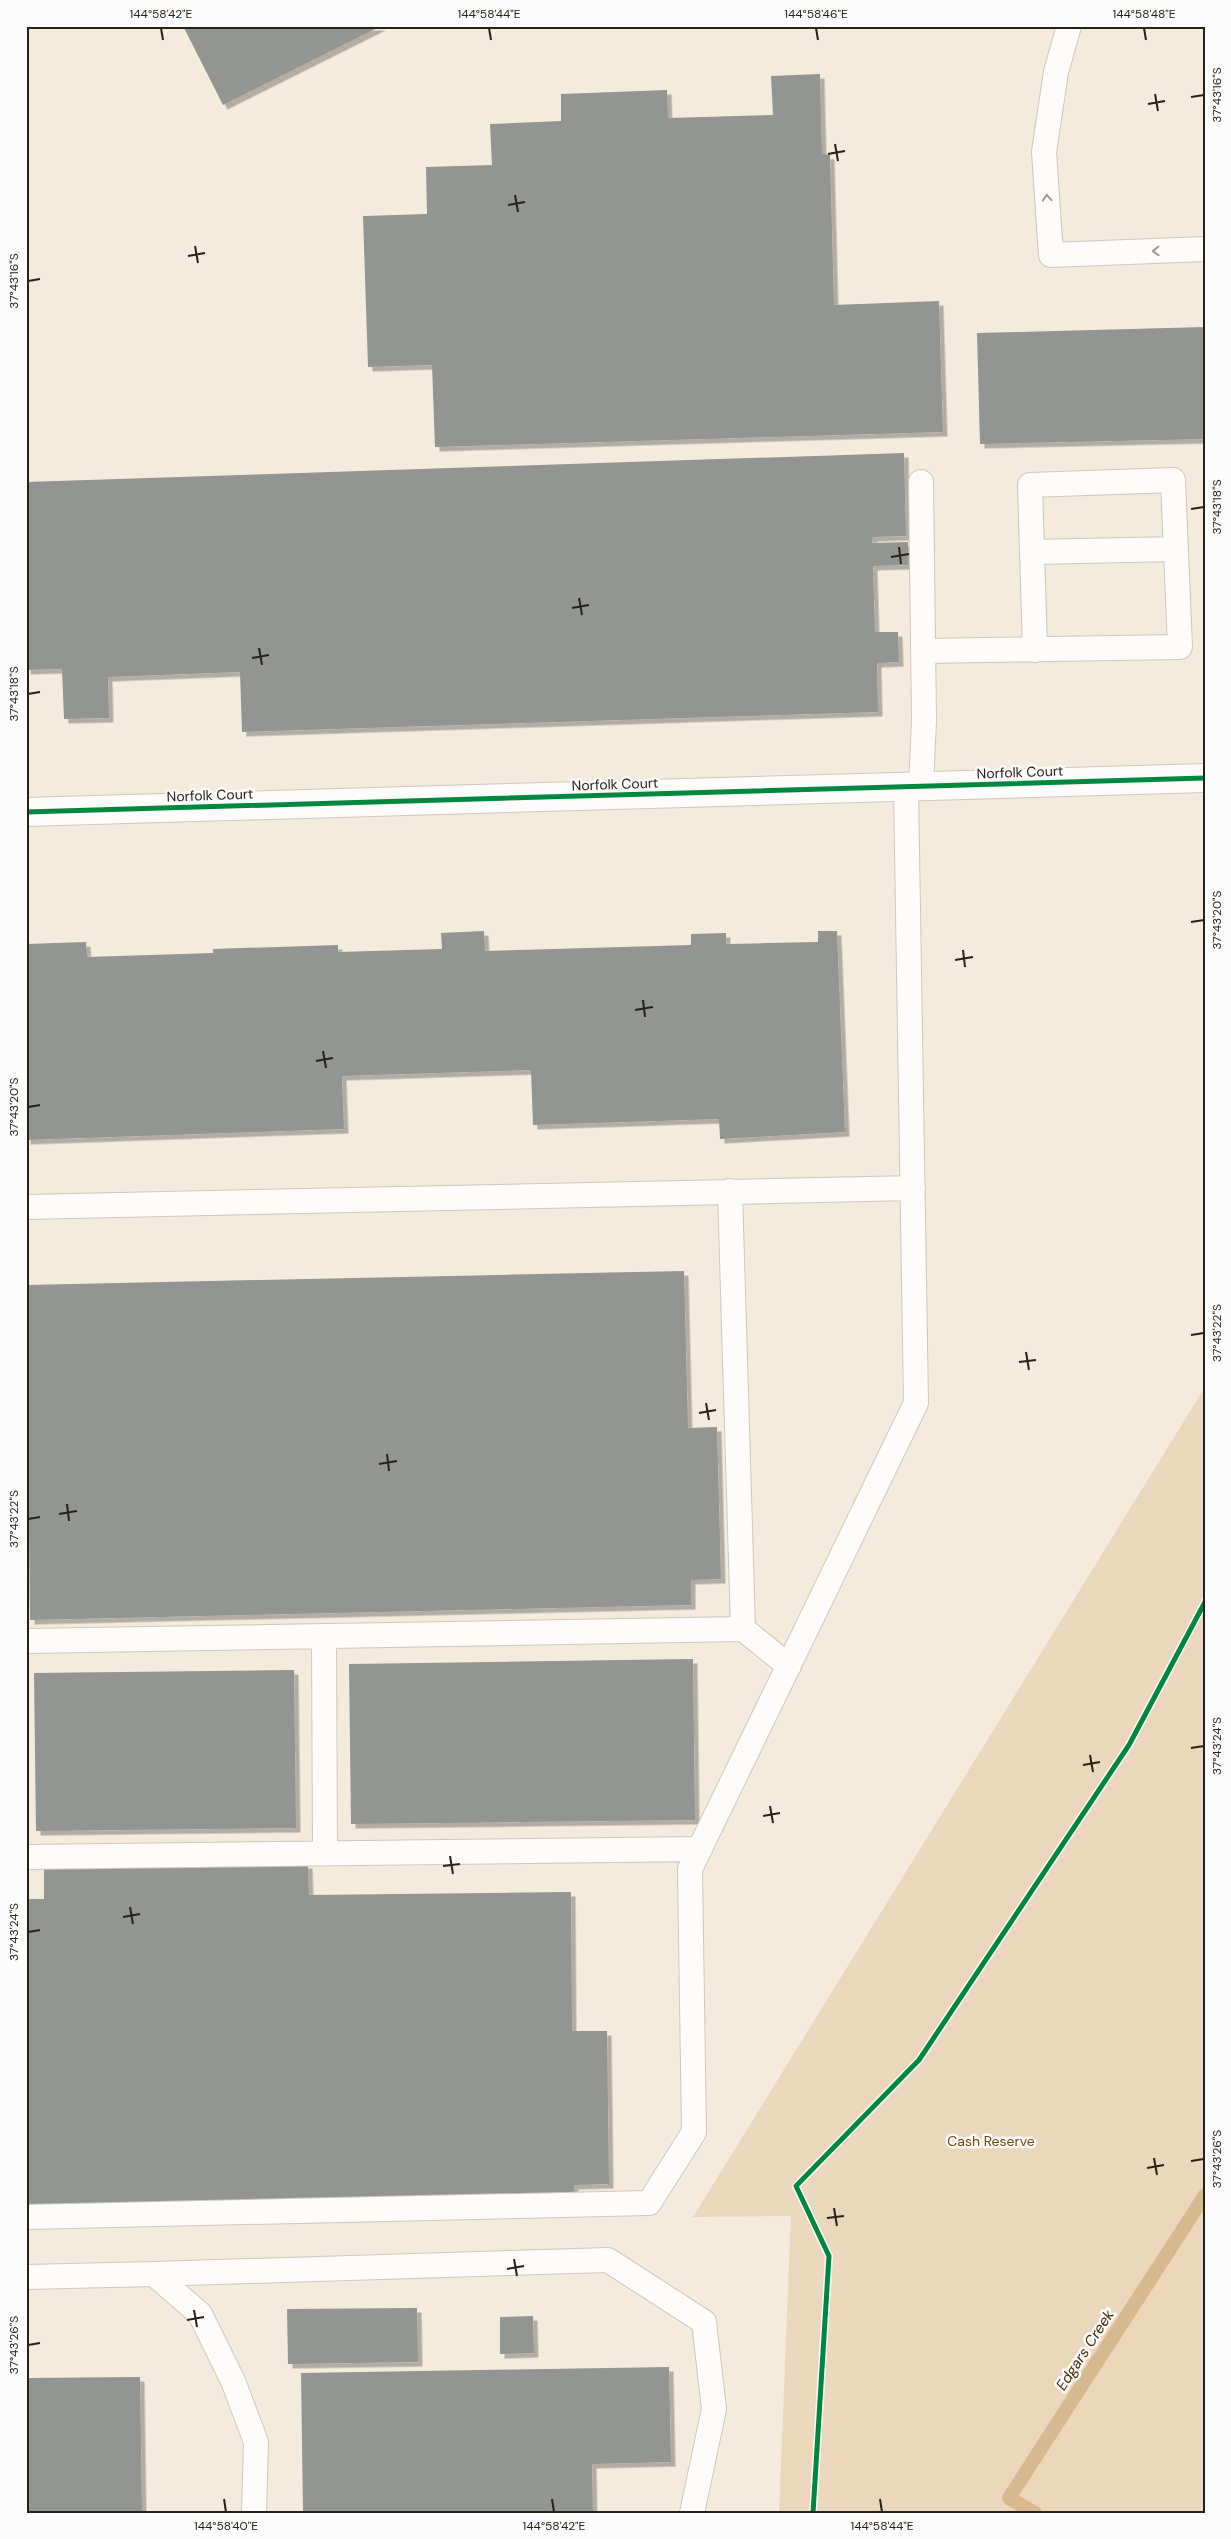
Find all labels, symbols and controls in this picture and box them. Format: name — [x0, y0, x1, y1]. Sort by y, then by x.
text: 144°58'42"E — [130, 6, 193, 22]
text: 144°58'44"E — [457, 6, 521, 22]
text: 144°58'46"E — [784, 6, 848, 22]
text: 144°58'48"E — [1112, 6, 1176, 22]
text: 37°43'16"S — [1209, 67, 1225, 123]
one-way arrow — [1042, 194, 1053, 202]
one-way arrow — [1152, 245, 1160, 256]
text: 37°43'16"S — [6, 253, 22, 309]
text: 37°43'18"S — [1209, 479, 1225, 535]
text: 37°43'18"S — [6, 666, 22, 722]
street label: Norfolk Court — [976, 761, 1064, 783]
street label: Norfolk Court — [571, 773, 659, 795]
street label: Norfolk Court — [166, 784, 254, 806]
text: 37°43'20"S — [1209, 890, 1225, 950]
text: 37°43'20"S — [6, 1077, 22, 1137]
text: 37°43'22"S — [1209, 1304, 1225, 1362]
text: 37°43'22"S — [6, 1490, 22, 1548]
text: 37°43'24"S — [1209, 1717, 1225, 1775]
text: 37°43'24"S — [6, 1903, 22, 1961]
text: 37°43'26"S — [1209, 2130, 1225, 2188]
park label: Cash Reserve — [947, 2132, 1035, 2150]
water label: Edgars Creek — [1051, 2306, 1119, 2394]
text: 37°43'26"S — [6, 2316, 22, 2374]
text: 144°58'40"E — [194, 2518, 258, 2534]
text: 144°58'42"E — [523, 2518, 586, 2534]
text: 144°58'44"E — [850, 2518, 914, 2534]

